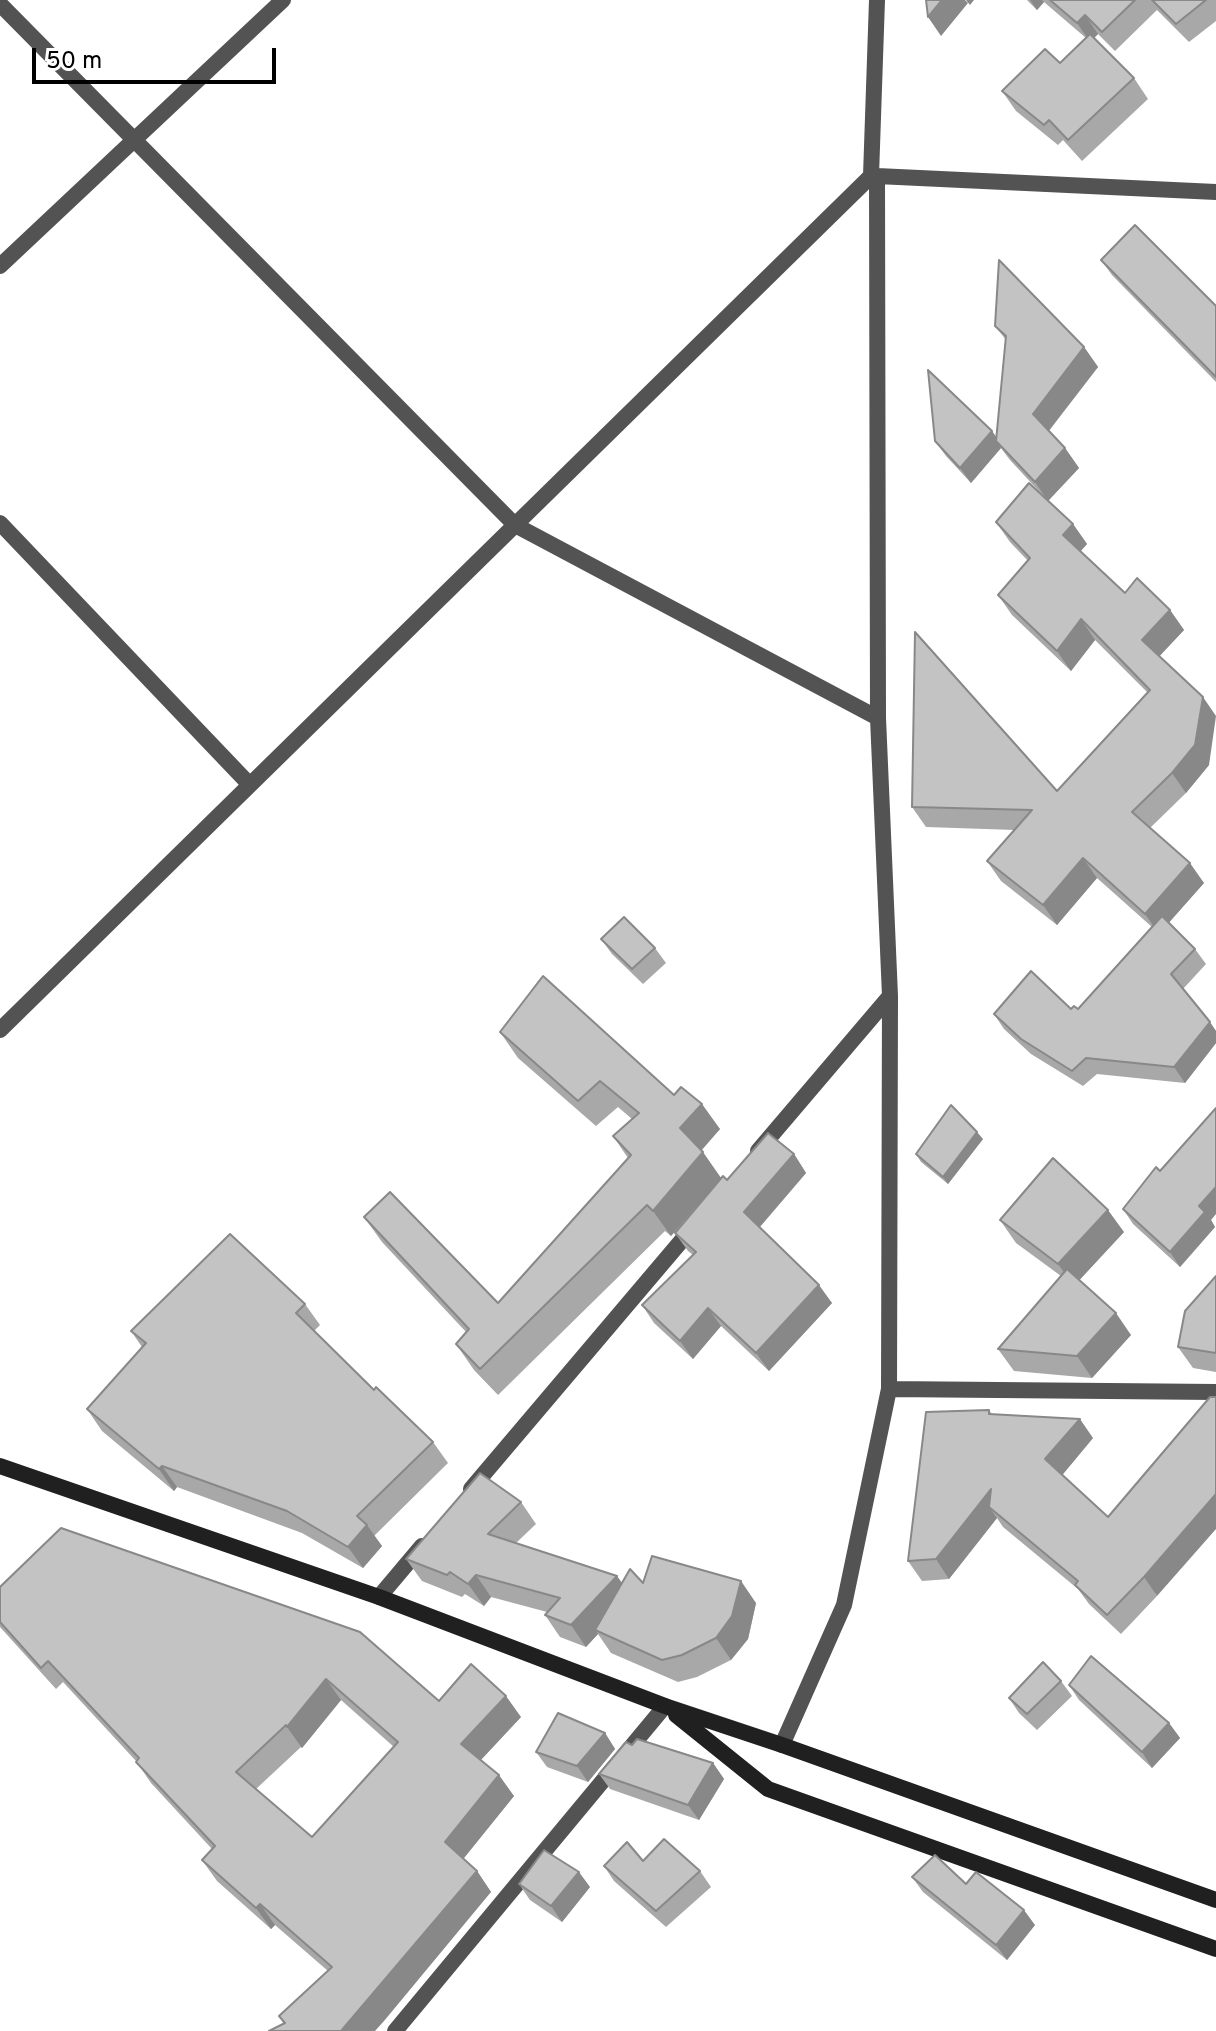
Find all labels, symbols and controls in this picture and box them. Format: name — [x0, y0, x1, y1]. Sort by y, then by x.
scale bar — [36, 32, 280, 82]
text: 50 m — [46, 47, 102, 77]

